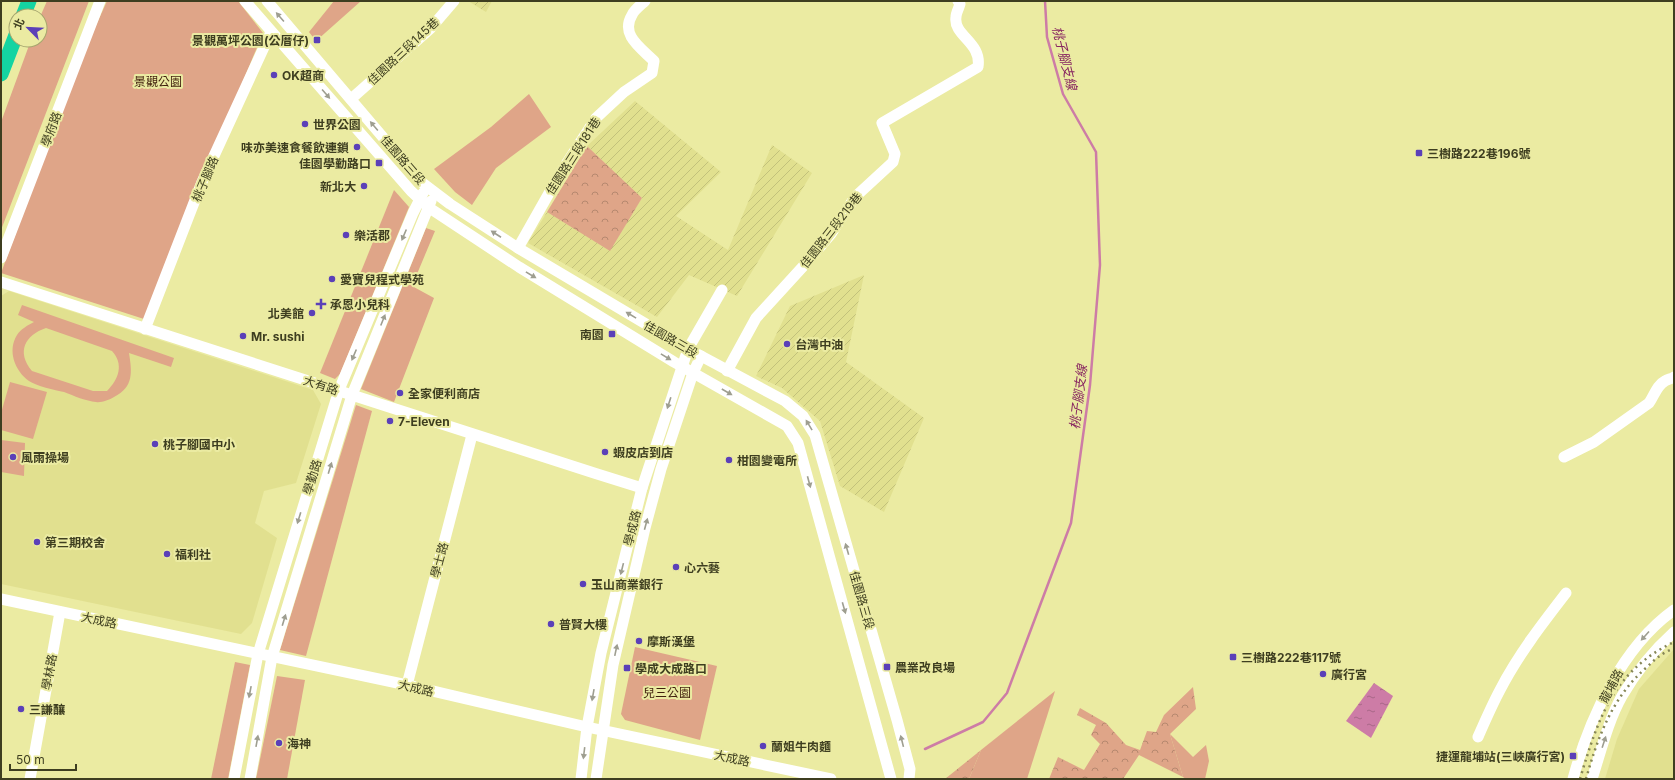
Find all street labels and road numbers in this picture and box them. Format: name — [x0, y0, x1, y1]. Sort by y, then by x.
street label: 佳園路三段145巷 — [364, 14, 442, 88]
street label: 學府路 — [38, 110, 64, 148]
street label: 佳園路三段181巷 — [542, 115, 604, 197]
street label: 佳園路三段 — [378, 132, 428, 188]
street label: 桃子腳路 — [189, 154, 221, 204]
street label: 佳園路三段219巷 — [797, 189, 865, 271]
street label: 佳園路三段 — [641, 318, 701, 360]
street label: 大有路 — [302, 372, 340, 398]
street label: 學勤路 — [300, 458, 324, 496]
street label: 學成路 — [620, 509, 644, 547]
street label: 學士路 — [427, 541, 451, 579]
street label: 佳園路三段 — [847, 569, 877, 631]
street label: 大成路 — [80, 609, 118, 631]
street label: 學林路 — [38, 653, 60, 691]
street label: 龍埔路 — [1596, 667, 1626, 705]
street label: 大成路 — [397, 677, 435, 699]
street label: 大成路 — [713, 747, 751, 769]

